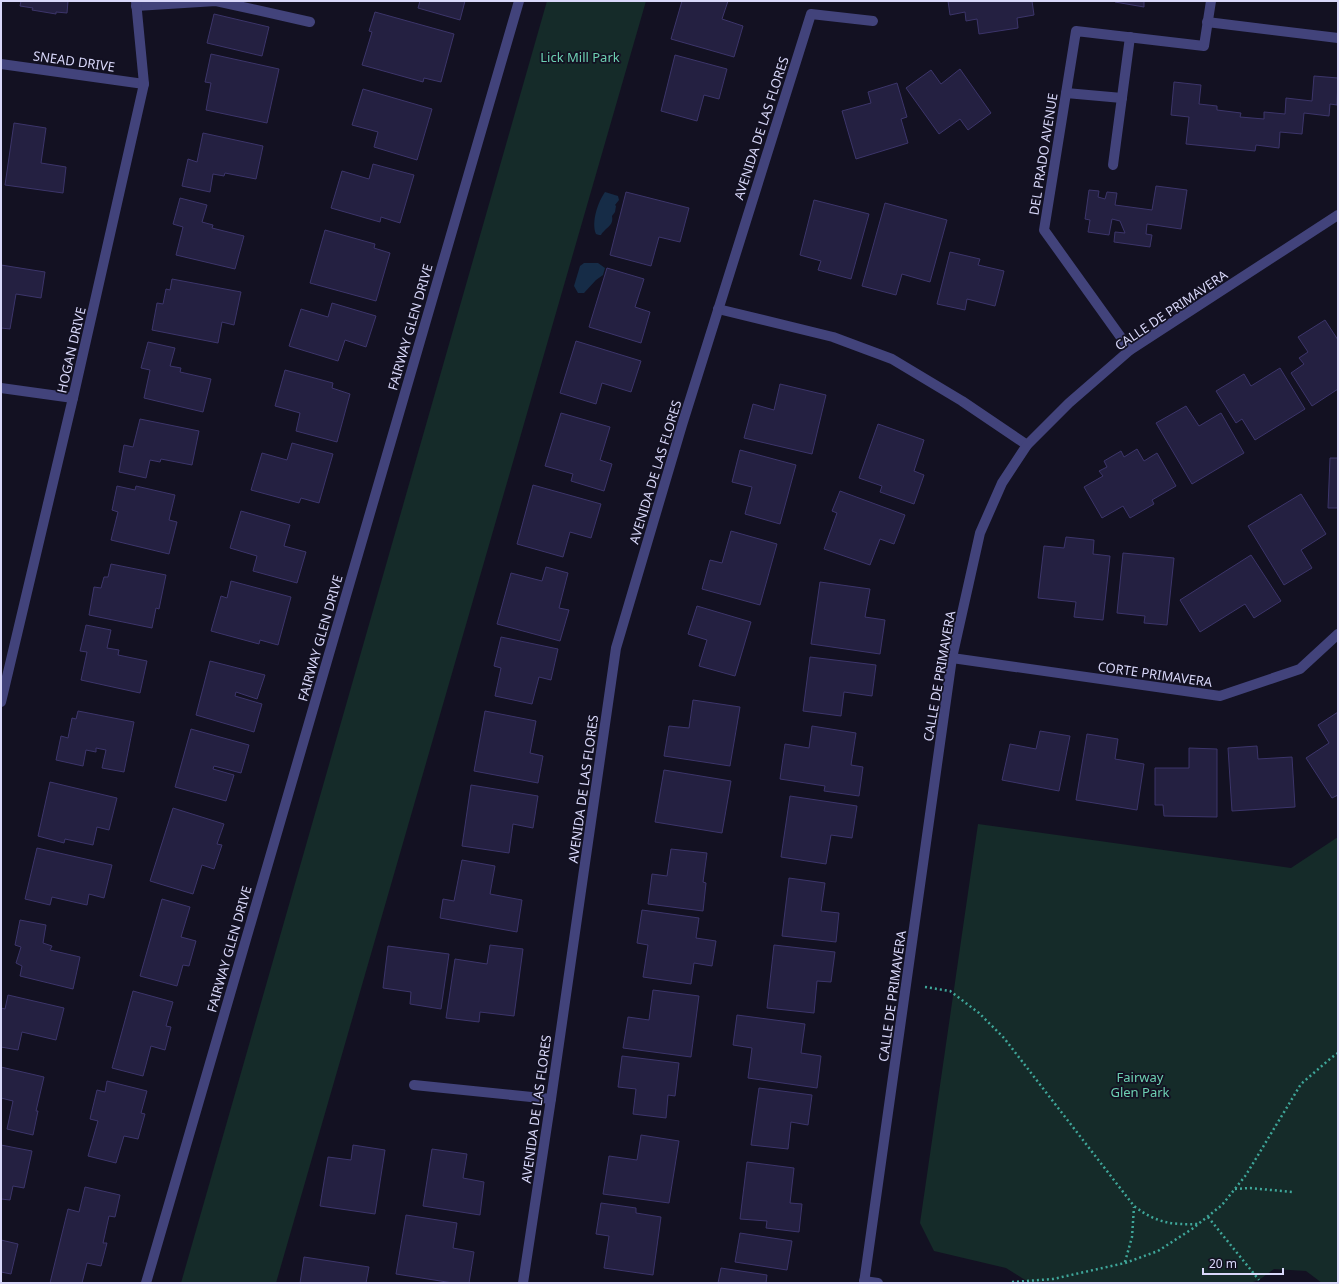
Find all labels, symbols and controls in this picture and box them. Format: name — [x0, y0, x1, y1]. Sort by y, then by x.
street label: SNEAD DRIVE — [32, 46, 116, 76]
park label: Lick Mill Park — [540, 48, 620, 66]
street label: AVENIDA DE LAS FLORES — [729, 54, 793, 202]
street label: DEL PRADO AVENUE — [1024, 92, 1062, 216]
street label: FAIRWAY GLEN DRIVE — [383, 262, 437, 392]
street label: CALLE DE PRIMAVERA — [1111, 265, 1231, 354]
street label: HOGAN DRIVE — [52, 305, 90, 395]
street label: AVENIDA DE LAS FLORES — [625, 398, 685, 546]
street label: FAIRWAY GLEN DRIVE — [293, 573, 347, 703]
street label: CALLE DE PRIMAVERA — [919, 609, 959, 743]
street label: CORTE PRIMAVERA — [1097, 657, 1214, 691]
street label: AVENIDA DE LAS FLORES — [564, 714, 602, 864]
street label: FAIRWAY GLEN DRIVE — [202, 884, 256, 1014]
street label: CALLE DE PRIMAVERA — [874, 929, 910, 1063]
street label: AVENIDA DE LAS FLORES — [517, 1034, 555, 1184]
park label: Fairway Glen Park — [1110, 1068, 1170, 1101]
scale bar — [1203, 1250, 1283, 1276]
text: 20 m — [1209, 1255, 1237, 1272]

